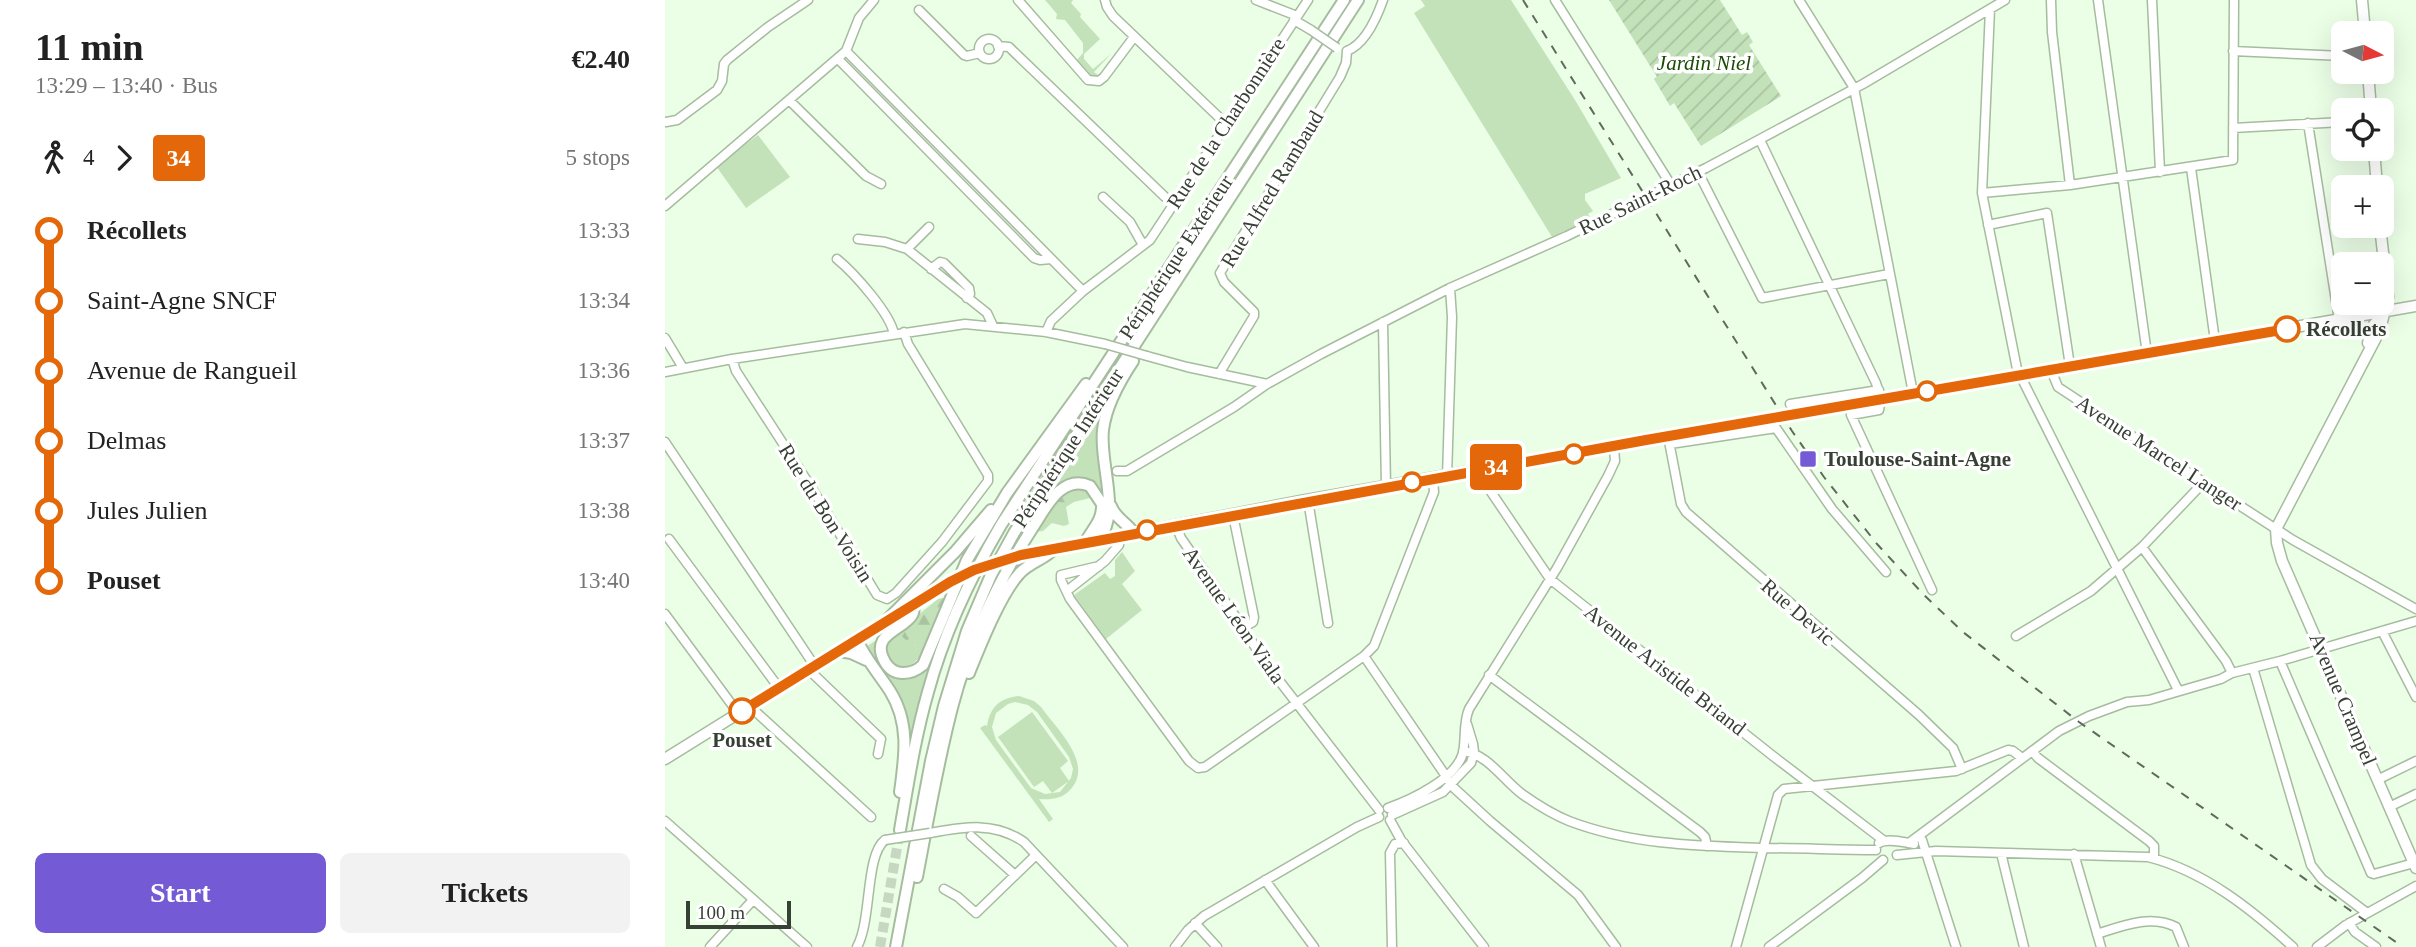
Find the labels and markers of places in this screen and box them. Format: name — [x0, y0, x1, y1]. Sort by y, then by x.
marker: Récollets — [2274, 316, 2300, 342]
place label: Récollets — [2306, 317, 2386, 341]
unlabelled marker — [1917, 381, 1937, 401]
unlabelled marker — [1564, 444, 1584, 464]
place label: Toulouse-Saint-Agne — [1824, 447, 2011, 471]
marker: Toulouse-Saint-Agne — [1798, 449, 1818, 469]
unlabelled marker — [1402, 472, 1422, 492]
unlabelled marker — [1137, 520, 1157, 540]
marker: Pouset — [729, 698, 755, 724]
place label: Pouset — [712, 728, 772, 752]

